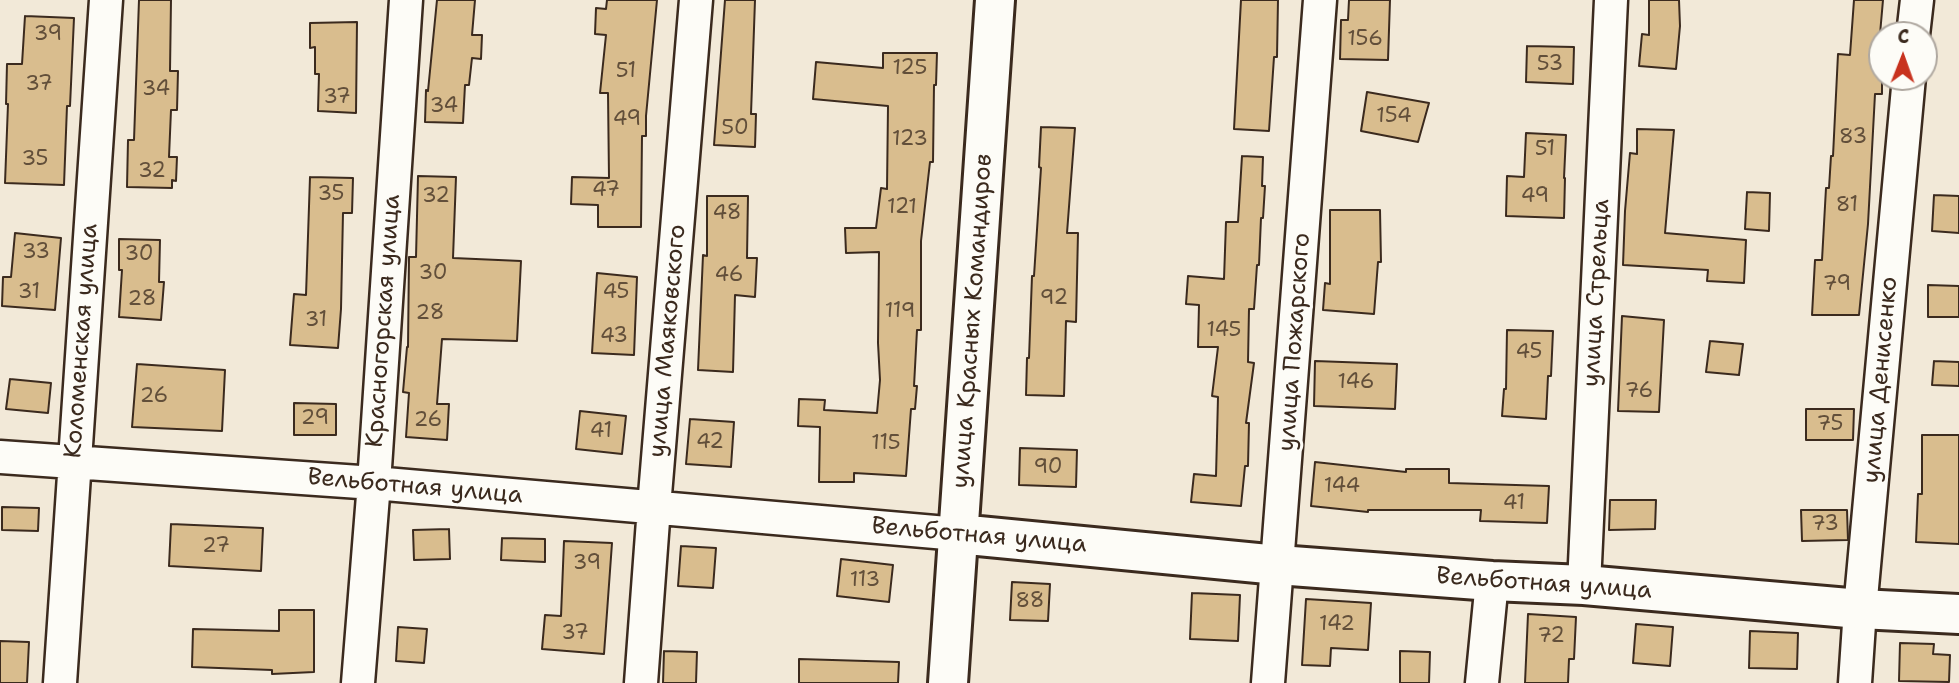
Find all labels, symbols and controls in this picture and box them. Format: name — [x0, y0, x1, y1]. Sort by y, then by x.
north arrow — [1868, 21, 1938, 91]
house number: 39 — [34, 22, 62, 48]
text: С — [1897, 24, 1909, 49]
house number: 156 — [1347, 27, 1383, 53]
house number: 53 — [1537, 52, 1563, 78]
house number: 125 — [893, 56, 927, 82]
house number: 51 — [616, 59, 636, 85]
house number: 37 — [25, 72, 53, 98]
house number: 34 — [142, 77, 170, 103]
house number: 37 — [323, 85, 351, 111]
house number: 34 — [430, 94, 458, 120]
house number: 154 — [1376, 104, 1412, 130]
house number: 49 — [613, 107, 641, 133]
house number: 50 — [721, 116, 749, 142]
house number: 83 — [1839, 125, 1867, 151]
house number: 123 — [892, 127, 928, 153]
house number: 51 — [1535, 137, 1555, 163]
house number: 35 — [22, 147, 48, 173]
street label: улица Красных Командиров — [947, 153, 999, 489]
house number: 32 — [138, 159, 166, 185]
house number: 47 — [592, 178, 620, 204]
house number: 35 — [318, 182, 344, 208]
house number: 32 — [422, 184, 450, 210]
house number: 49 — [1521, 184, 1549, 210]
street label: Красногорская улица — [361, 193, 407, 449]
house number: 81 — [1836, 193, 1858, 219]
house number: 121 — [887, 195, 917, 221]
street label: улица Стрельца — [1578, 198, 1616, 388]
house number: 48 — [713, 201, 741, 227]
street label: Коломенская улица — [59, 223, 105, 459]
street label: улица Маяковского — [643, 223, 693, 459]
street label: улица Пожарского — [1273, 232, 1317, 452]
house number: 33 — [22, 240, 50, 266]
house number: 30 — [124, 242, 154, 268]
house number: 30 — [418, 261, 448, 287]
house number: 46 — [715, 263, 743, 289]
house number: 79 — [1823, 272, 1851, 298]
street label: улица Денисенко — [1858, 276, 1904, 484]
house number: 31 — [18, 280, 40, 306]
house number: 45 — [603, 280, 629, 306]
house number: 92 — [1040, 286, 1068, 312]
house number: 28 — [128, 287, 156, 313]
house number: 119 — [885, 299, 915, 325]
house number: 28 — [416, 301, 444, 327]
house number: 31 — [305, 308, 327, 334]
house number: 145 — [1207, 318, 1241, 344]
house number: 43 — [600, 324, 628, 350]
house number: 45 — [1516, 340, 1542, 366]
house number: 146 — [1338, 370, 1374, 396]
house number: 76 — [1625, 379, 1653, 405]
house number: 26 — [140, 384, 168, 410]
house number: 29 — [301, 406, 329, 432]
house number: 26 — [414, 408, 442, 434]
house number: 75 — [1817, 412, 1843, 438]
house number: 41 — [590, 419, 612, 445]
house number: 42 — [696, 430, 724, 456]
house number: 115 — [871, 431, 901, 457]
house number: 90 — [1033, 455, 1063, 481]
street label: Вельботная улица — [306, 463, 524, 511]
house number: 144 — [1324, 474, 1360, 500]
house number: 41 — [1503, 491, 1525, 517]
street label: Вельботная улица — [870, 512, 1088, 560]
house number: 73 — [1811, 512, 1839, 538]
house number: 27 — [202, 534, 230, 560]
house number: 39 — [573, 551, 601, 577]
street label: Вельботная улица — [1435, 562, 1653, 606]
house number: 113 — [850, 568, 880, 594]
house number: 88 — [1016, 589, 1044, 615]
house number: 142 — [1319, 612, 1355, 638]
house number: 37 — [561, 621, 589, 647]
house number: 72 — [1537, 624, 1565, 650]

